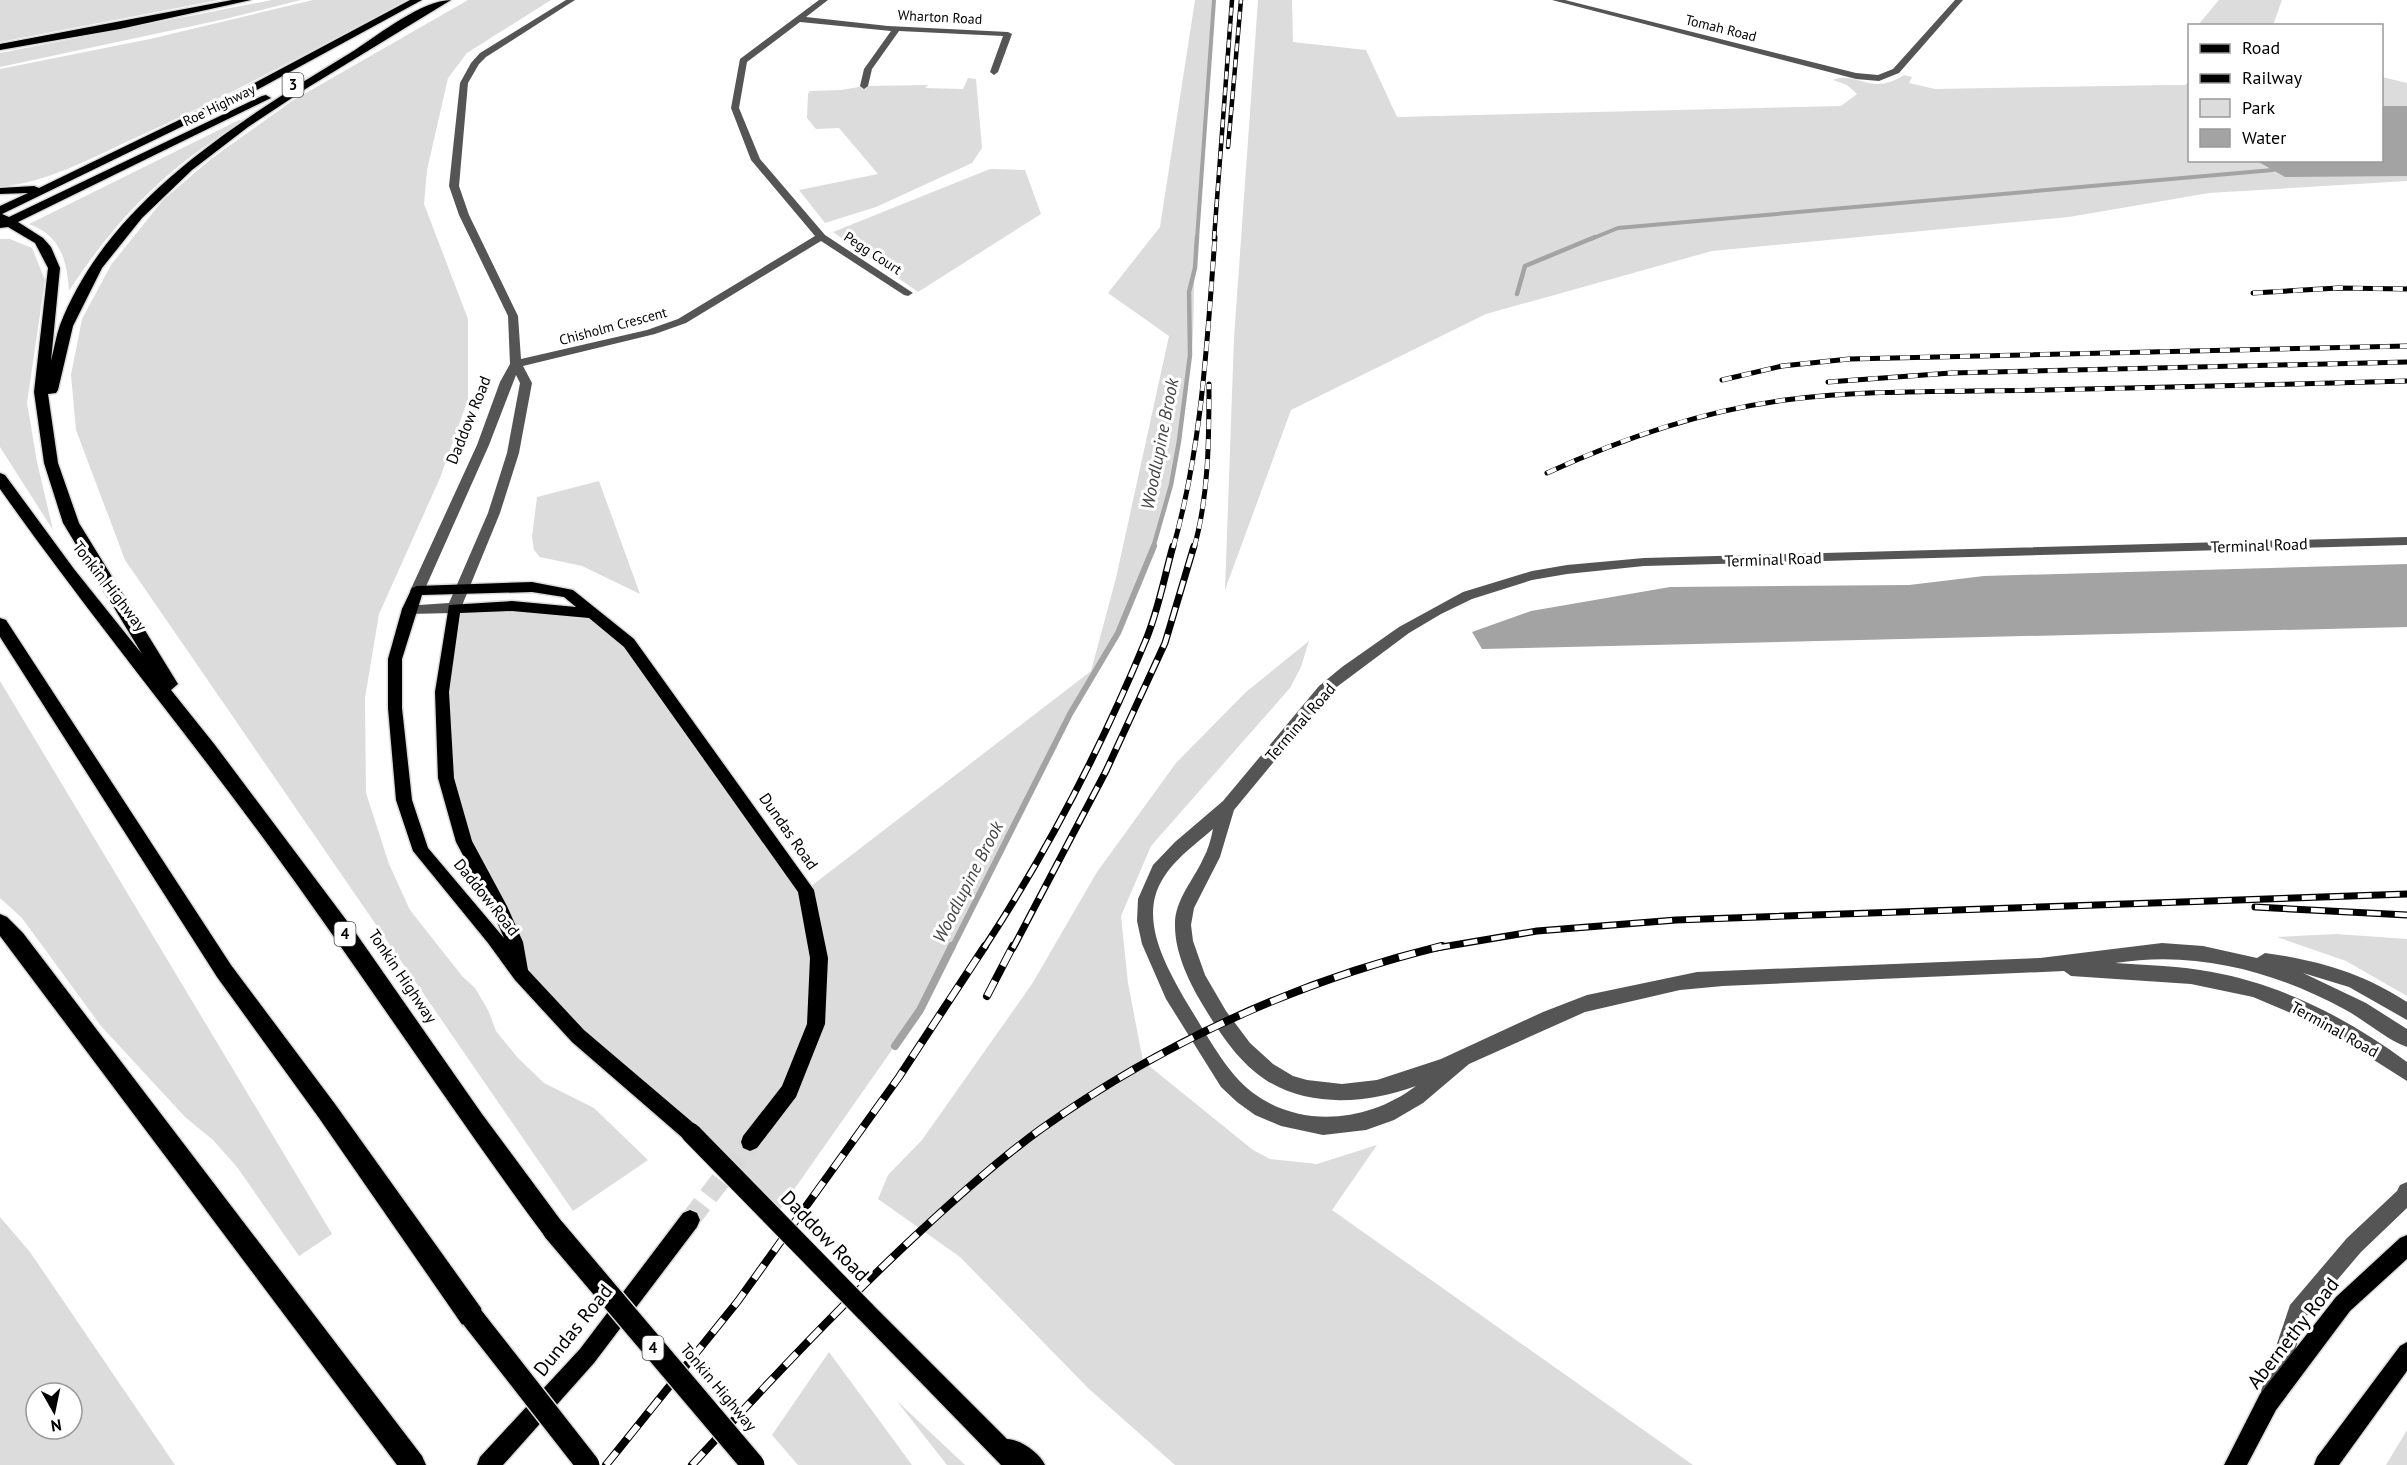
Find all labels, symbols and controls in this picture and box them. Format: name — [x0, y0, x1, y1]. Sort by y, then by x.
street label: Wharton Road — [897, 6, 983, 28]
street label: Tomah Road — [1683, 10, 1759, 46]
legend — [2188, 24, 2383, 162]
text: Road — [2242, 36, 2280, 59]
text: Railway — [2242, 66, 2303, 89]
road number: 3 — [282, 73, 304, 97]
street label: Roe Highway — [180, 80, 258, 130]
text: Park — [2242, 96, 2275, 119]
text: Water — [2242, 126, 2286, 149]
street label: Pegg Court — [841, 228, 906, 279]
street label: Chisholm Crescent — [557, 303, 669, 349]
street label: Daddow Road — [441, 373, 495, 467]
water label: Woodlupine Brook — [1136, 375, 1184, 511]
street label: Terminal Road — [2210, 533, 2308, 557]
street label: Tonkin Highway — [69, 537, 152, 635]
street label: Terminal Road — [1724, 547, 1822, 571]
street label: Terminal Road — [1261, 679, 1339, 765]
street label: Dundas Road — [755, 789, 823, 873]
water label: Woodlupine Brook — [927, 816, 1008, 946]
street label: Daddow Road — [450, 854, 524, 940]
road number: 4 — [334, 922, 356, 946]
street label: Tonkin Highway — [364, 925, 442, 1027]
street label: Terminal Road — [2288, 997, 2382, 1061]
street label: Daddow Road — [775, 1185, 875, 1287]
street label: Abernethy Road — [2241, 1272, 2345, 1394]
street label: Dundas Road — [528, 1278, 618, 1382]
road number: 4 — [642, 1336, 664, 1360]
street label: Tonkin Highway — [676, 1339, 762, 1435]
north arrow — [24, 1381, 84, 1441]
text: N — [50, 1415, 63, 1437]

